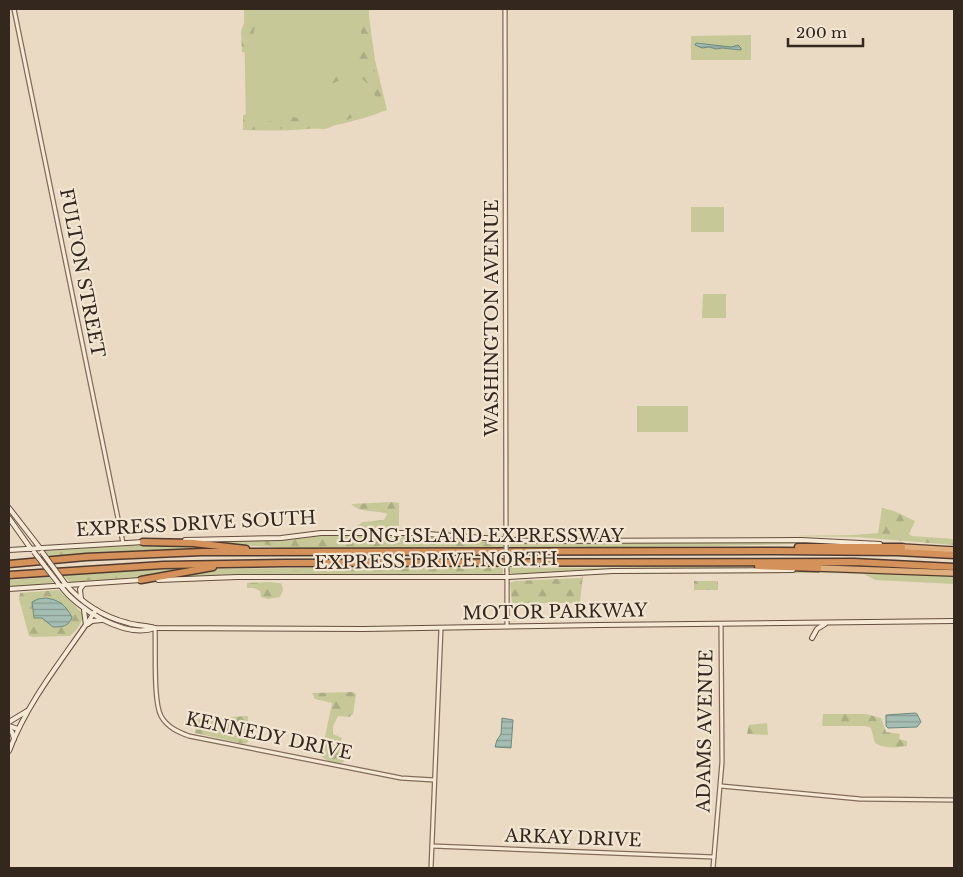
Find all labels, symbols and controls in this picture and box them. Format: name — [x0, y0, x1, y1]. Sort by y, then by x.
scale bar — [788, 15, 863, 47]
text: 200 m — [796, 23, 847, 42]
street label: FULTON STREET — [55, 187, 109, 360]
street label: WASHINGTON AVENUE — [481, 199, 503, 438]
street label: EXPRESS DRIVE SOUTH — [75, 507, 317, 541]
street label: LONG ISLAND EXPRESSWAY — [338, 525, 625, 547]
street label: EXPRESS DRIVE NORTH — [314, 548, 558, 574]
street label: MOTOR PARKWAY — [462, 599, 649, 625]
street label: ADAMS AVENUE — [693, 649, 717, 814]
street label: KENNEDY DRIVE — [184, 708, 354, 764]
street label: ARKAY DRIVE — [503, 825, 642, 851]

